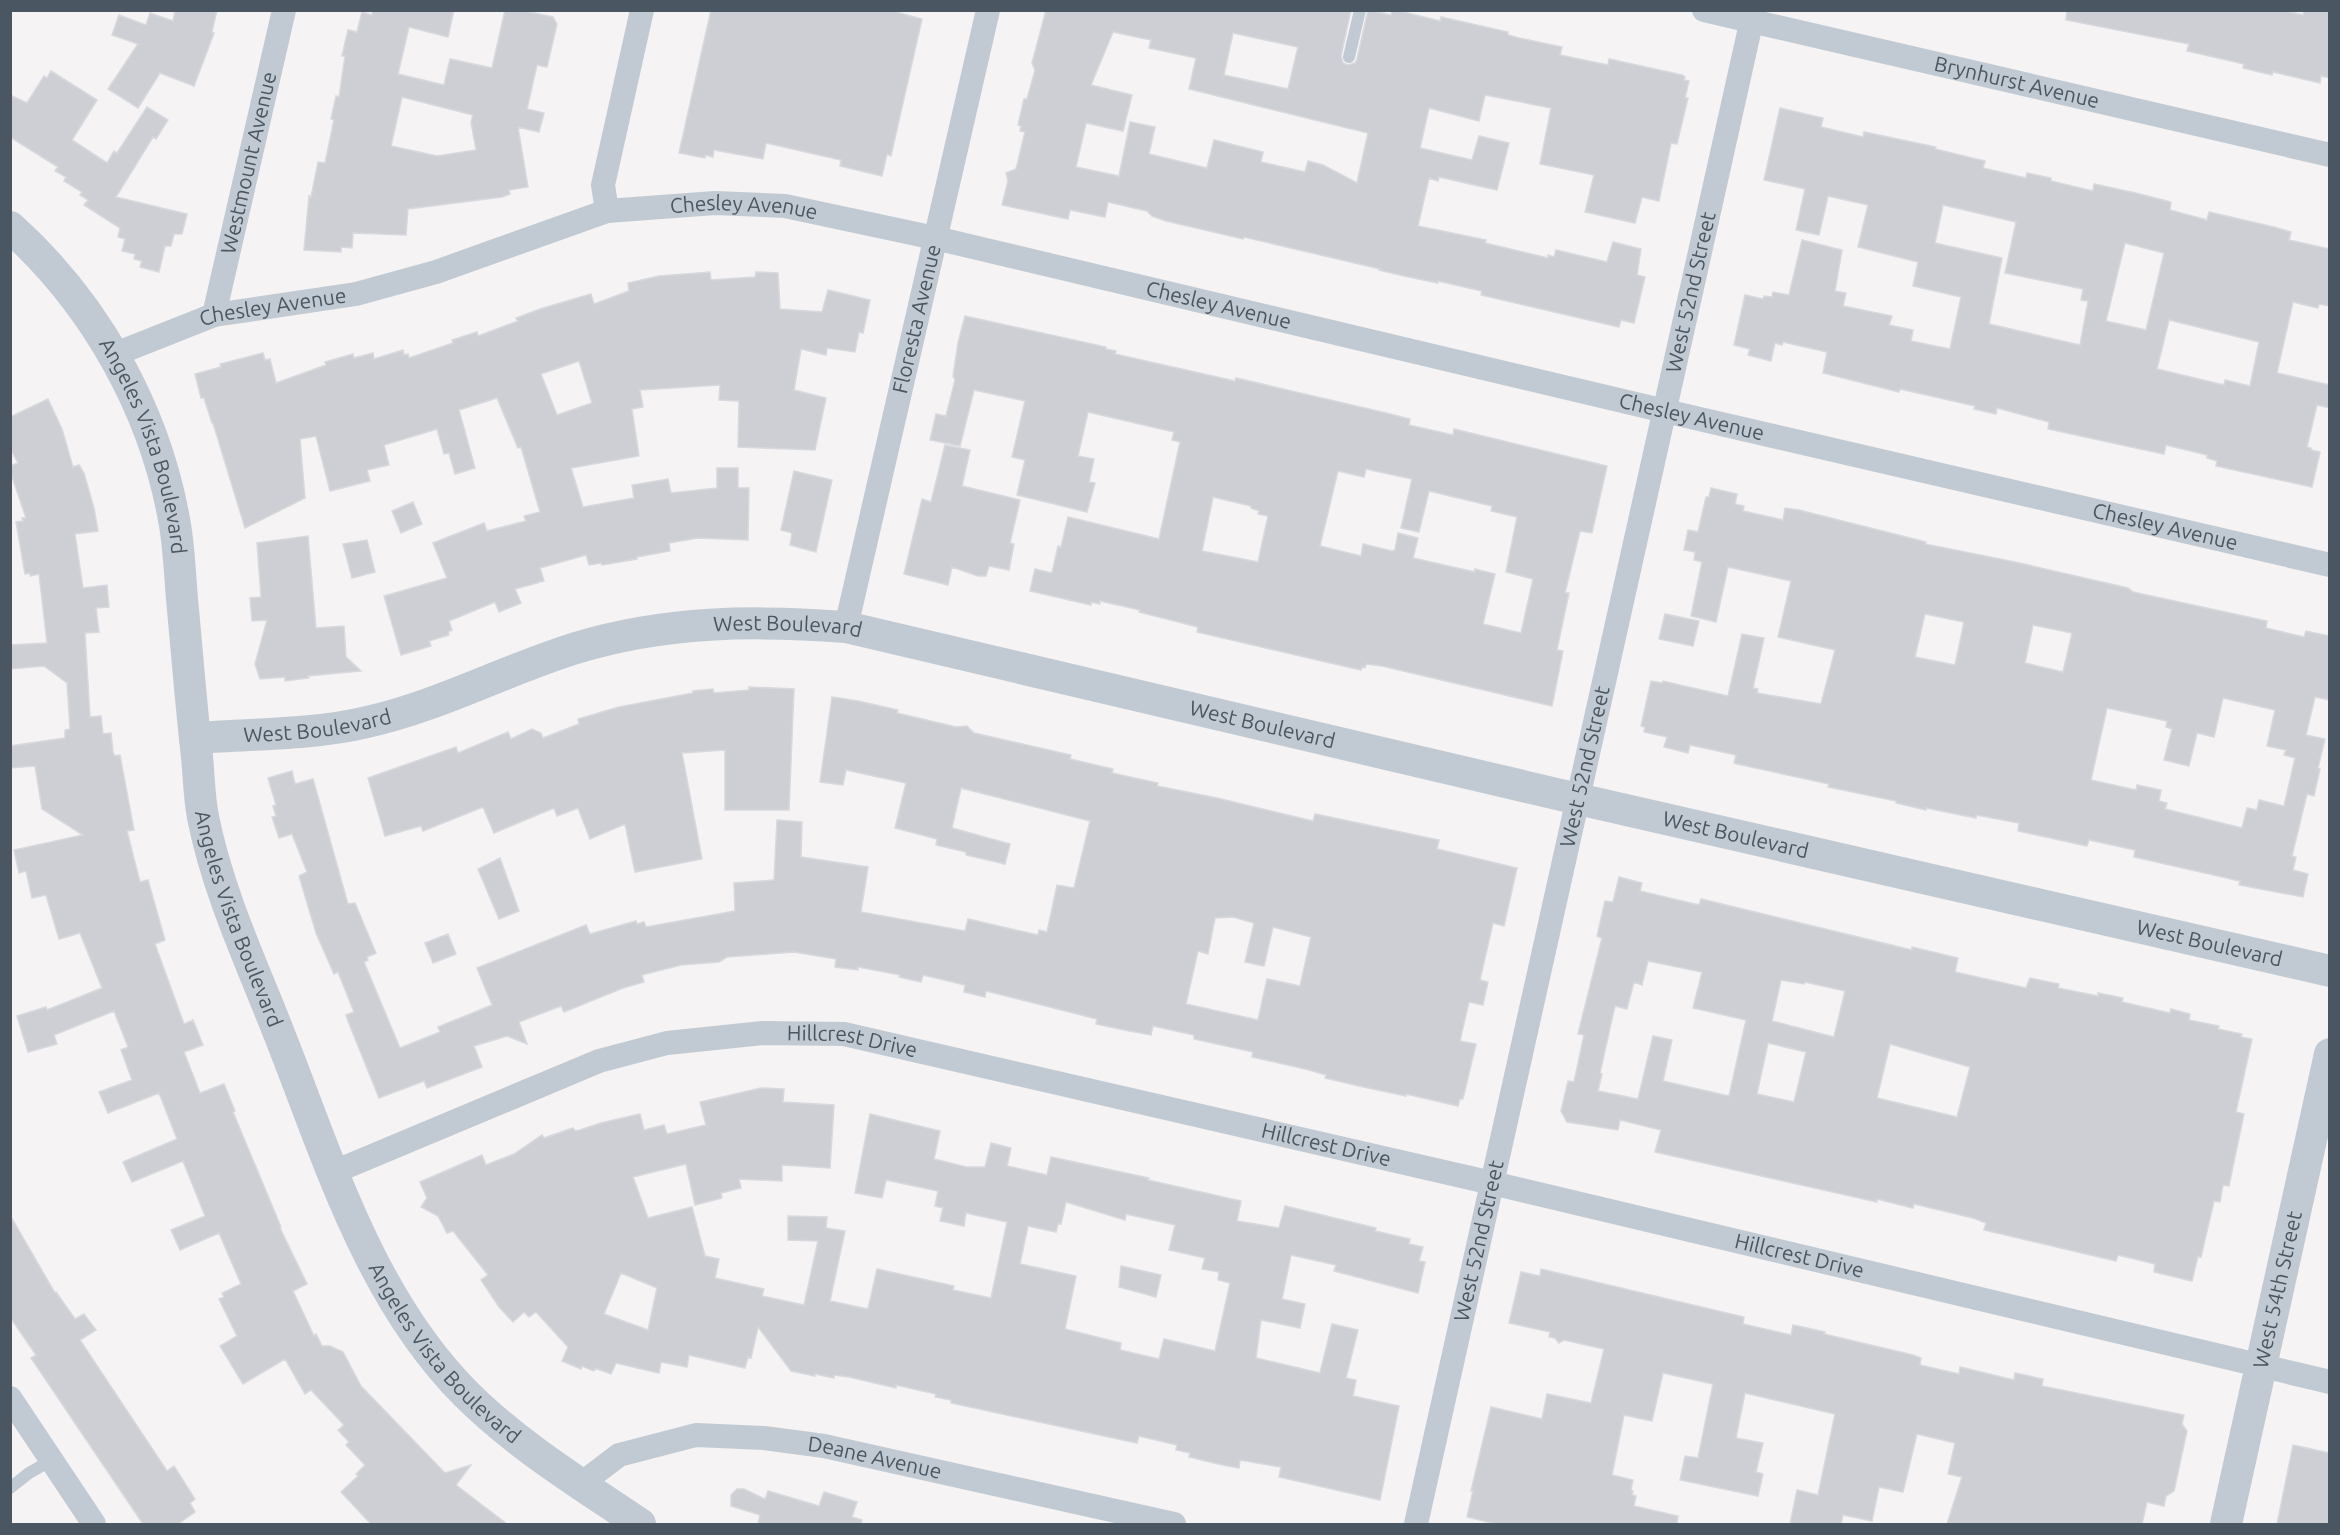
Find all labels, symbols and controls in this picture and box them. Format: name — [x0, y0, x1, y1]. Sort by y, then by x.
street label: Brynhurst Avenue — [1932, 51, 2102, 112]
street label: Westmount Avenue — [215, 69, 280, 256]
street label: Chesley Avenue — [669, 190, 820, 224]
street label: West 52nd Street — [1660, 209, 1720, 375]
street label: Floresta Avenue — [887, 242, 945, 396]
street label: Chesley Avenue — [1144, 275, 1294, 333]
street label: Chesley Avenue — [195, 283, 348, 331]
street label: Angeles Vista Boulevard — [95, 333, 192, 555]
street label: Chesley Avenue — [1617, 388, 1767, 445]
street label: Chesley Avenue — [2090, 497, 2240, 554]
street label: West Boulevard — [713, 610, 865, 641]
street label: West 52nd Street — [1554, 684, 1614, 849]
street label: West Boulevard — [1187, 695, 1338, 753]
street label: West Boulevard — [243, 703, 394, 746]
street label: West Boulevard — [1661, 806, 1811, 862]
street label: Angeles Vista Boulevard — [191, 808, 288, 1030]
street label: West Boulevard — [2134, 914, 2285, 971]
street label: Hillcrest Drive — [787, 1020, 920, 1061]
street label: Hillcrest Drive — [1259, 1117, 1393, 1170]
street label: West 52nd Street — [1449, 1158, 1508, 1324]
street label: West 54th Street — [2248, 1209, 2306, 1370]
street label: Hillcrest Drive — [1733, 1228, 1867, 1282]
street label: Angeles Vista Boulevard — [364, 1258, 526, 1448]
street label: Deane Avenue — [807, 1431, 944, 1483]

